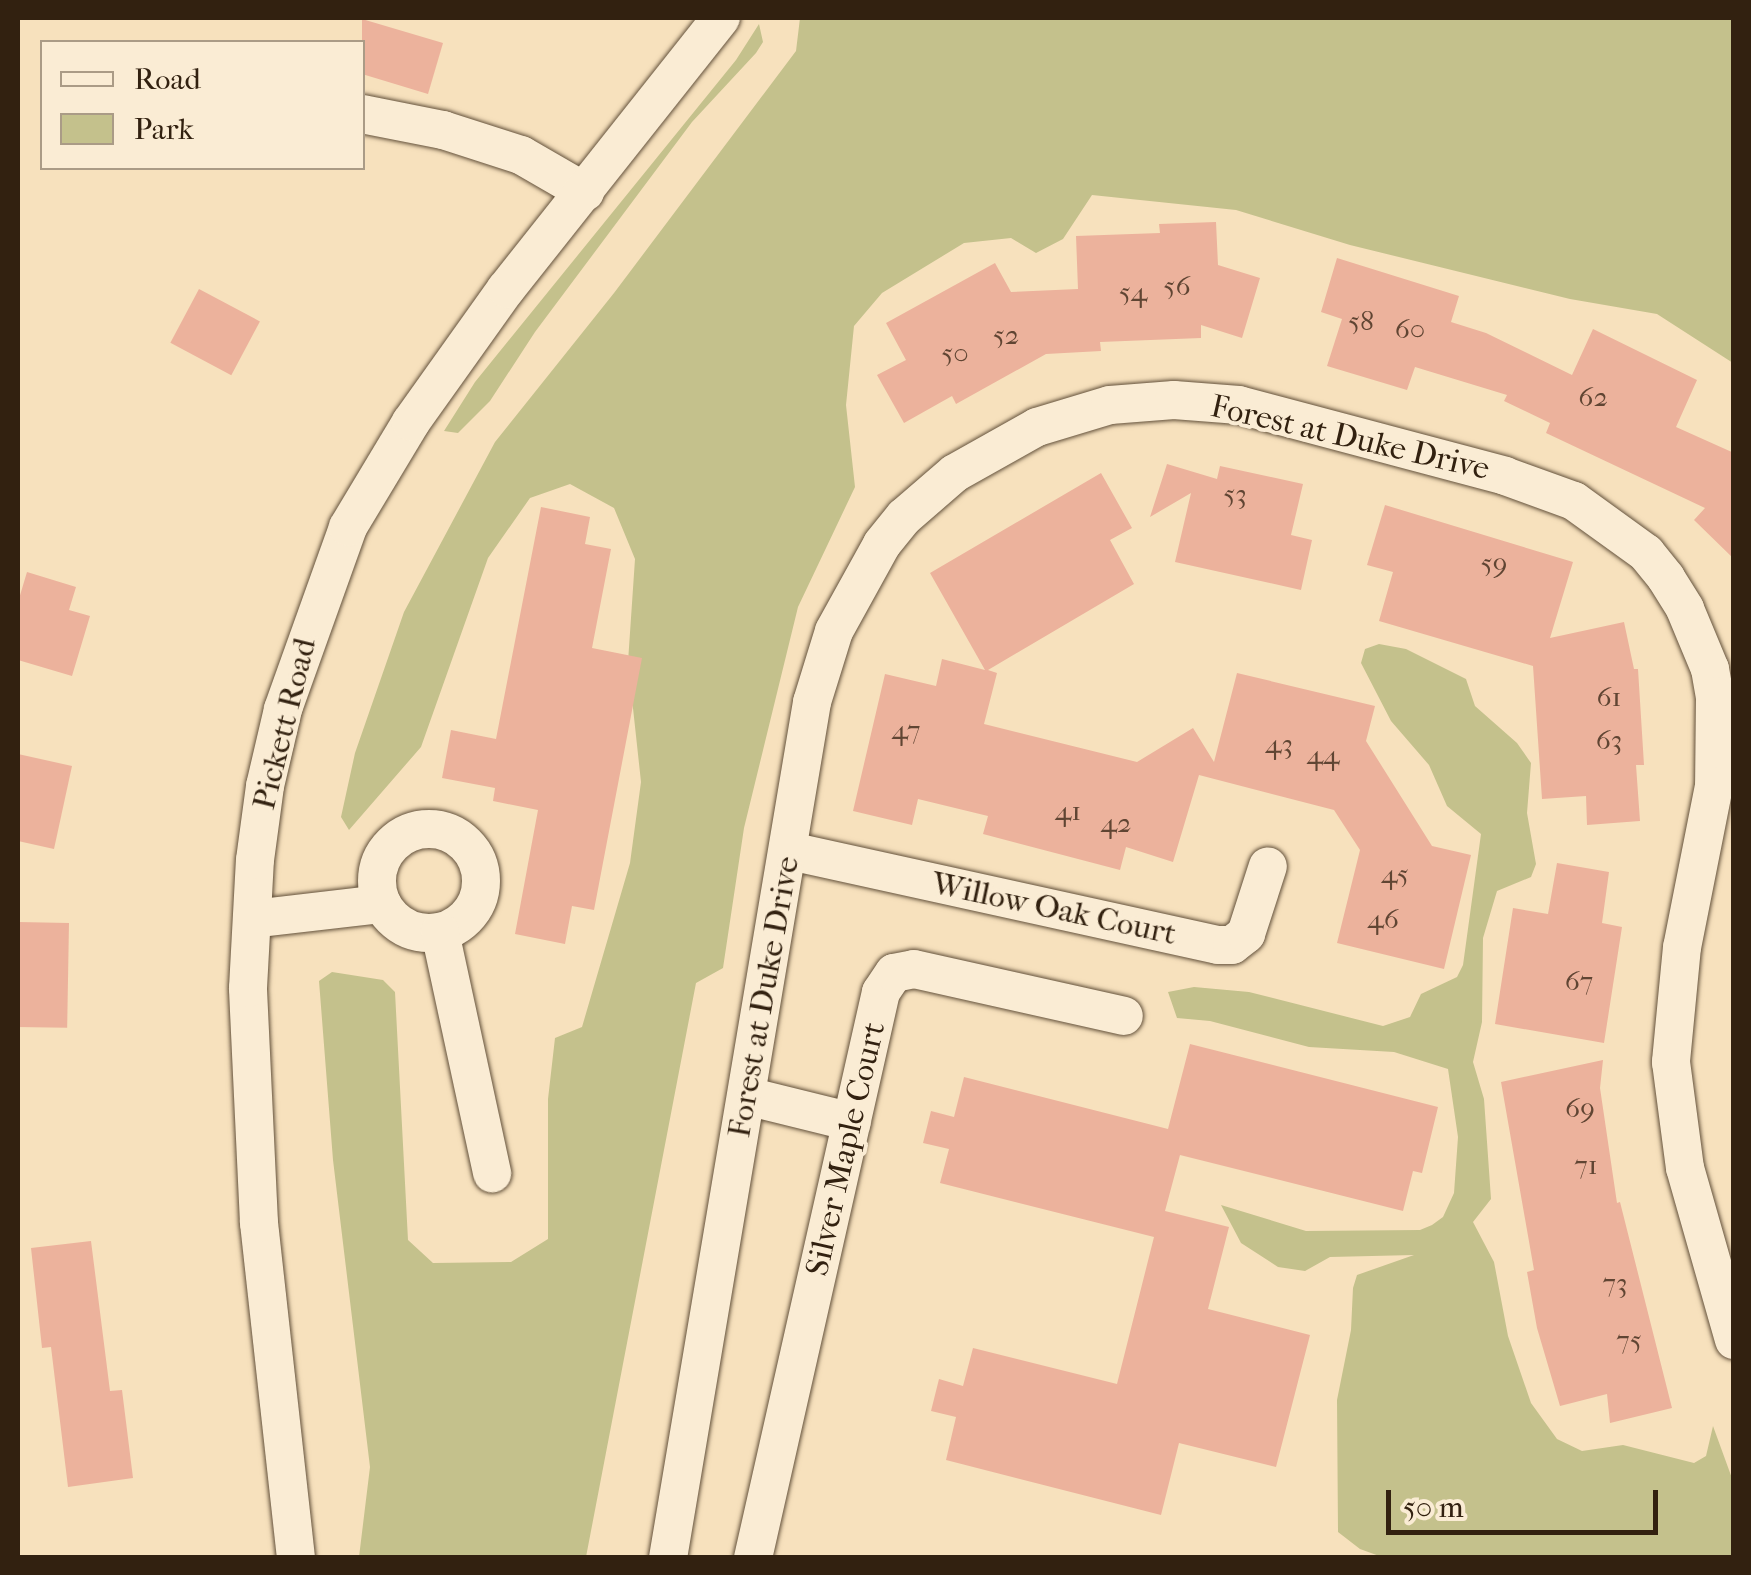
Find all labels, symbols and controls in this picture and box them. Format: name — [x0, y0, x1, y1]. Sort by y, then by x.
legend — [40, 40, 365, 170]
text: Road — [134, 62, 201, 97]
text: Park — [134, 112, 194, 147]
house number: 56 — [1163, 269, 1191, 303]
house number: 54 — [1119, 275, 1147, 309]
house number: 58 — [1348, 304, 1374, 338]
house number: 60 — [1395, 312, 1425, 346]
house number: 52 — [993, 318, 1019, 352]
house number: 50 — [941, 336, 969, 370]
house number: 62 — [1578, 380, 1608, 414]
street label: Forest at Duke Drive — [1207, 387, 1493, 489]
house number: 53 — [1223, 477, 1247, 511]
house number: 59 — [1481, 546, 1507, 580]
street label: Pickett Road — [245, 634, 325, 814]
house number: 61 — [1596, 680, 1622, 714]
house number: 47 — [891, 713, 921, 747]
house number: 63 — [1596, 723, 1622, 757]
house number: 43 — [1265, 727, 1293, 761]
house number: 44 — [1306, 738, 1340, 772]
house number: 41 — [1055, 794, 1081, 828]
house number: 42 — [1101, 806, 1131, 840]
street label: Forest at Duke Drive — [720, 853, 808, 1141]
house number: 45 — [1381, 857, 1409, 891]
street label: Willow Oak Court — [928, 864, 1180, 954]
house number: 46 — [1367, 902, 1399, 936]
house number: 67 — [1565, 964, 1593, 998]
street label: Silver Maple Court — [798, 1018, 894, 1280]
house number: 69 — [1565, 1091, 1595, 1125]
house number: 71 — [1574, 1148, 1598, 1182]
house number: 73 — [1603, 1266, 1627, 1300]
house number: 75 — [1616, 1323, 1642, 1357]
scale bar — [1391, 1470, 1664, 1532]
text: 50 m — [1403, 1490, 1464, 1525]

